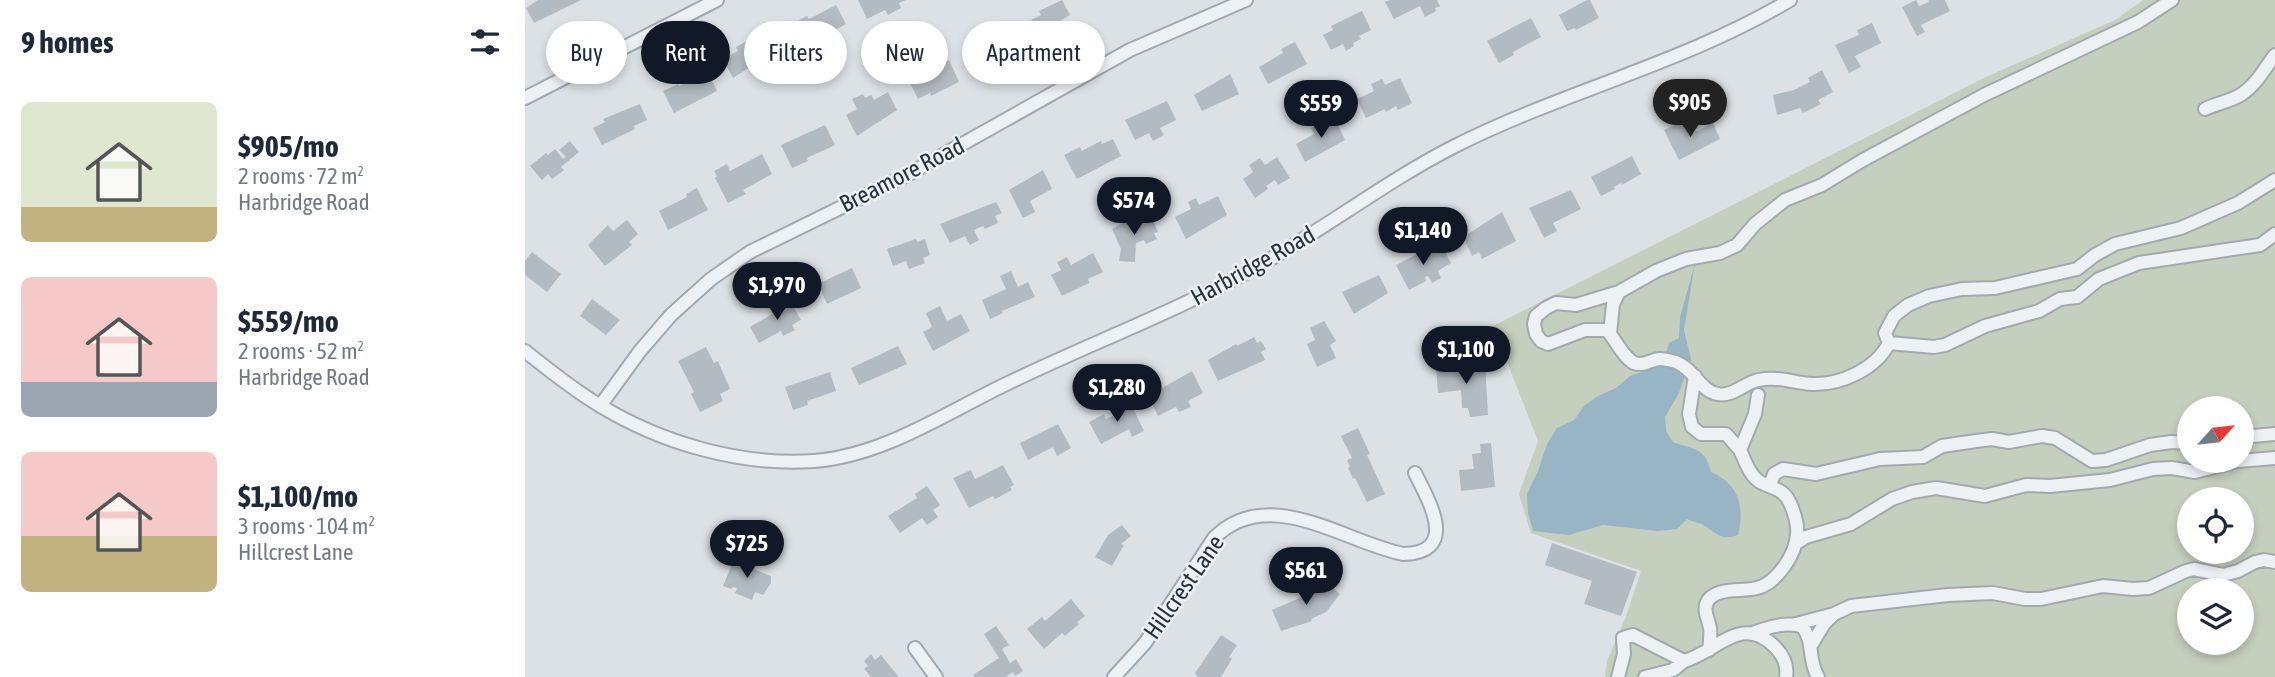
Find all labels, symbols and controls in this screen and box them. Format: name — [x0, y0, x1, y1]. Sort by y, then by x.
chip: Buy — [546, 21, 627, 84]
chip: Rent — [641, 21, 730, 84]
chip: Filters — [744, 21, 847, 84]
chip: New — [861, 21, 948, 84]
chip: Apartment — [962, 21, 1105, 84]
icon: filters — [466, 23, 504, 61]
text: 9 homes — [21, 25, 114, 59]
pin: $559 — [1280, 80, 1362, 140]
pin: $905 — [1649, 80, 1731, 139]
text: $905 — [1669, 89, 1711, 115]
text: $559 — [1300, 90, 1342, 116]
text: $905/mo — [238, 129, 339, 163]
icon: home — [77, 130, 161, 214]
street label: Breamore Road — [835, 132, 969, 217]
text: 2 rooms · 72 m² — [238, 163, 364, 189]
pin: $574 — [1093, 177, 1175, 237]
text: $574 — [1113, 187, 1155, 213]
text: Harbridge Road — [238, 189, 370, 215]
pin: $1,140 — [1366, 208, 1480, 267]
text: $1,140 — [1395, 217, 1452, 243]
street label: Harbridge Road — [1186, 220, 1319, 311]
pin: $1,970 — [720, 262, 834, 322]
text: $1,970 — [749, 272, 806, 298]
text: $559/mo — [238, 304, 339, 338]
icon: home — [77, 305, 161, 389]
pin: $1,100 — [1409, 326, 1523, 386]
text: $1,100 — [1438, 336, 1495, 362]
text: 2 rooms · 52 m² — [238, 338, 364, 364]
text: Harbridge Road — [238, 364, 370, 390]
pin: $1,280 — [1060, 364, 1174, 424]
text: $1,280 — [1089, 374, 1146, 400]
north arrow — [2177, 396, 2254, 472]
map controls — [2177, 396, 2254, 655]
text: $1,100/mo — [238, 479, 358, 513]
icon: home — [77, 480, 161, 564]
button: locate — [2177, 487, 2254, 564]
text: 3 rooms · 104 m² — [238, 513, 375, 539]
pin: $725 — [706, 520, 788, 580]
text: $725 — [726, 530, 768, 556]
street label: Hillcrest Lane — [1138, 530, 1229, 644]
text: Hillcrest Lane — [238, 539, 353, 565]
pin: $561 — [1265, 548, 1347, 607]
text: $561 — [1285, 557, 1327, 583]
button: layers — [2177, 578, 2254, 655]

